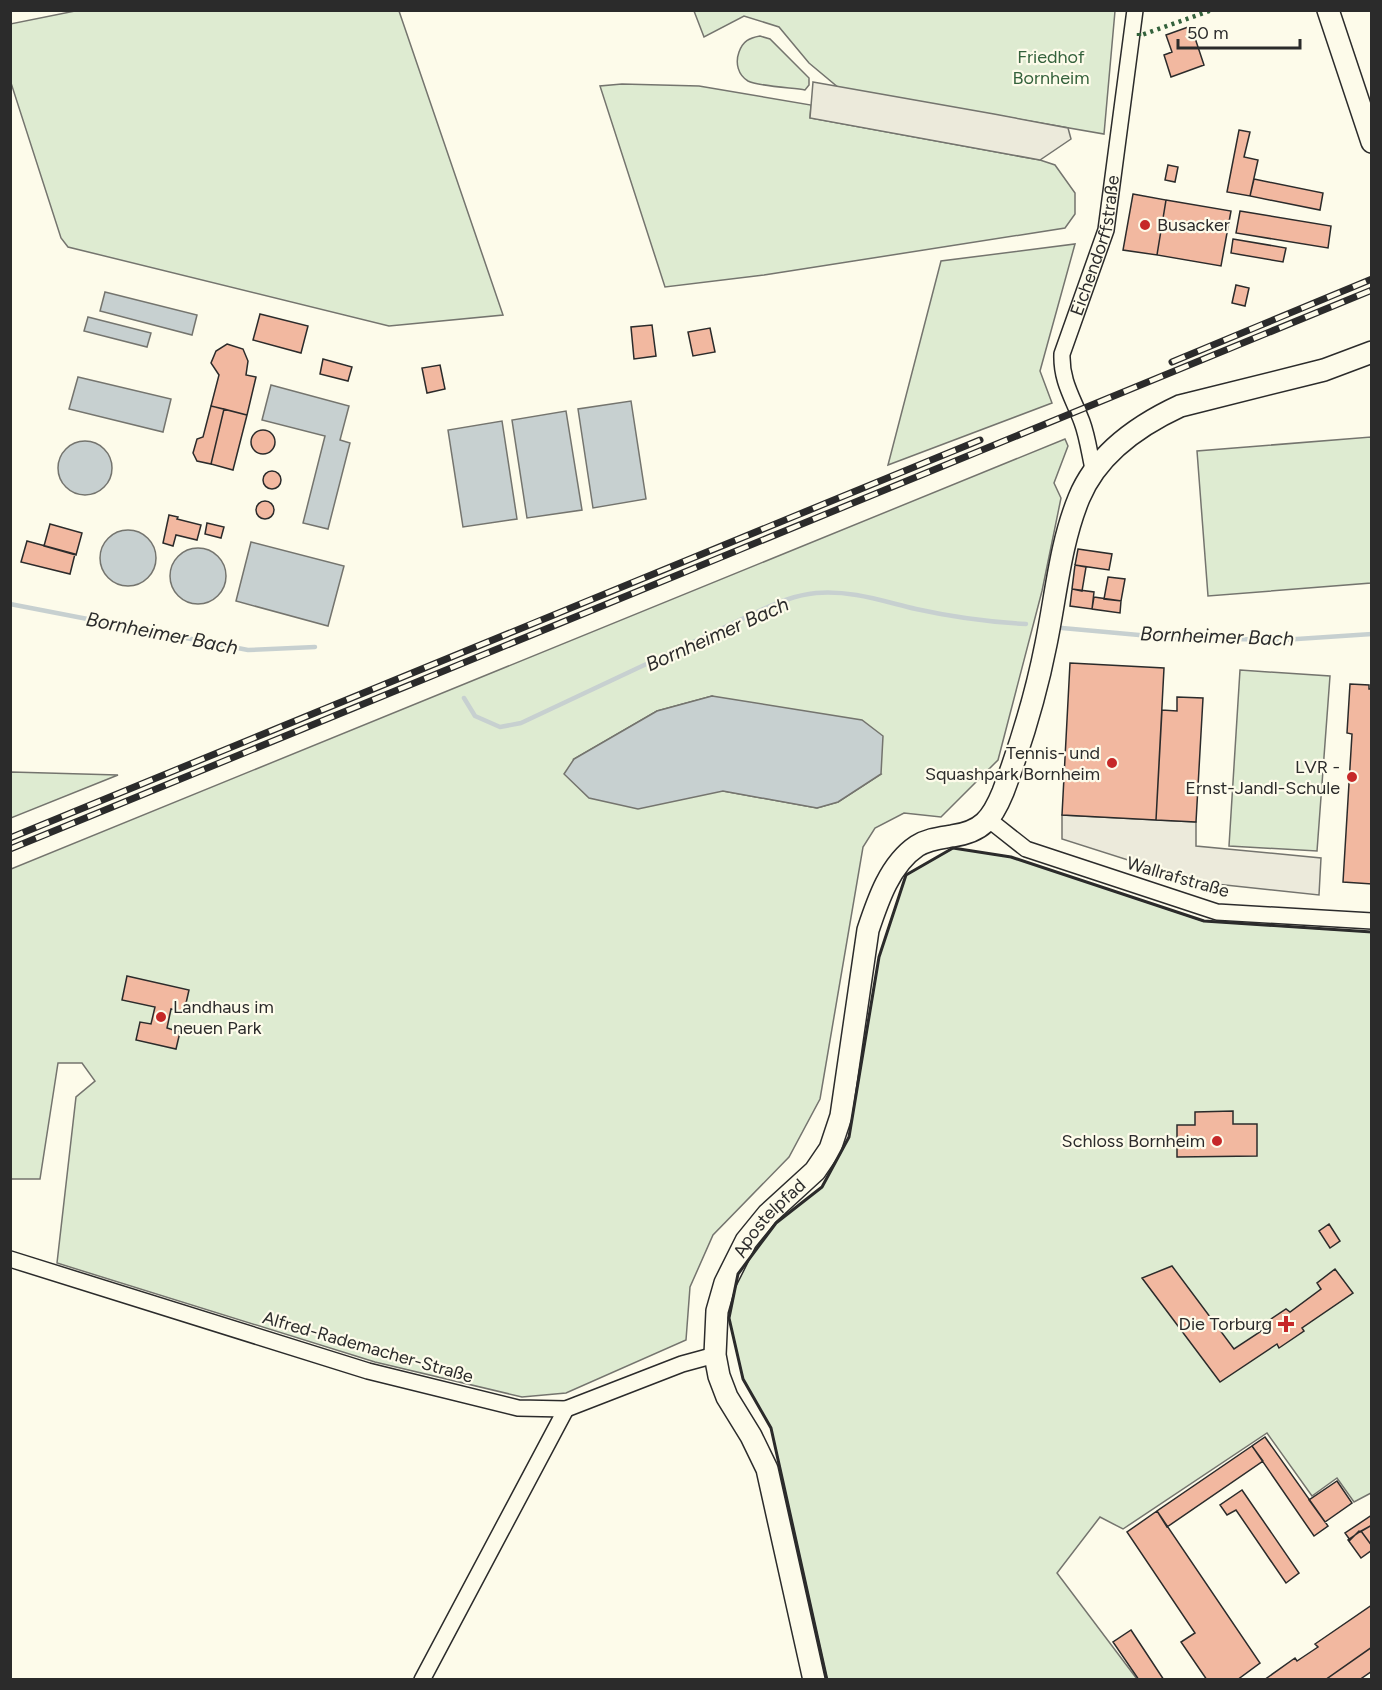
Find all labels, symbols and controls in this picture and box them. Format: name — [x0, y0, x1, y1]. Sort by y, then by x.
scale bar — [1178, 12, 1300, 50]
text: 50 m — [1187, 22, 1229, 44]
park label: Friedhof Bornheim — [1013, 46, 1089, 89]
street label: Eichendorffstraße — [1065, 174, 1124, 319]
place label: Busacker — [1157, 214, 1230, 236]
marker: Busacker — [1138, 218, 1152, 232]
water label: Bornheimer Bach — [642, 592, 792, 676]
water label: Bornheimer Bach — [84, 607, 240, 659]
water label: Bornheimer Bach — [1140, 621, 1294, 651]
place label: Tennis- und Squashpark Bornheim — [925, 742, 1100, 785]
marker: Tennis- und Squashpark Bornheim — [1105, 756, 1119, 770]
place label: LVR - Ernst-Jandl-Schule — [1185, 756, 1340, 799]
marker: LVR - Ernst-Jandl-Schule — [1345, 770, 1359, 784]
street label: Wallrafstraße — [1124, 852, 1232, 902]
place label: Landhaus im neuen Park — [173, 996, 274, 1039]
marker: Landhaus im neuen Park — [154, 1010, 168, 1024]
place label: Schloss Bornheim — [1062, 1130, 1205, 1152]
marker: Schloss Bornheim — [1210, 1134, 1224, 1148]
street label: Apostelpfad — [728, 1174, 810, 1261]
street label: Alfred-Rademacher-Straße — [260, 1306, 476, 1388]
place label: Die Torburg — [1179, 1313, 1272, 1335]
marker: Die Torburg — [1277, 1315, 1295, 1333]

